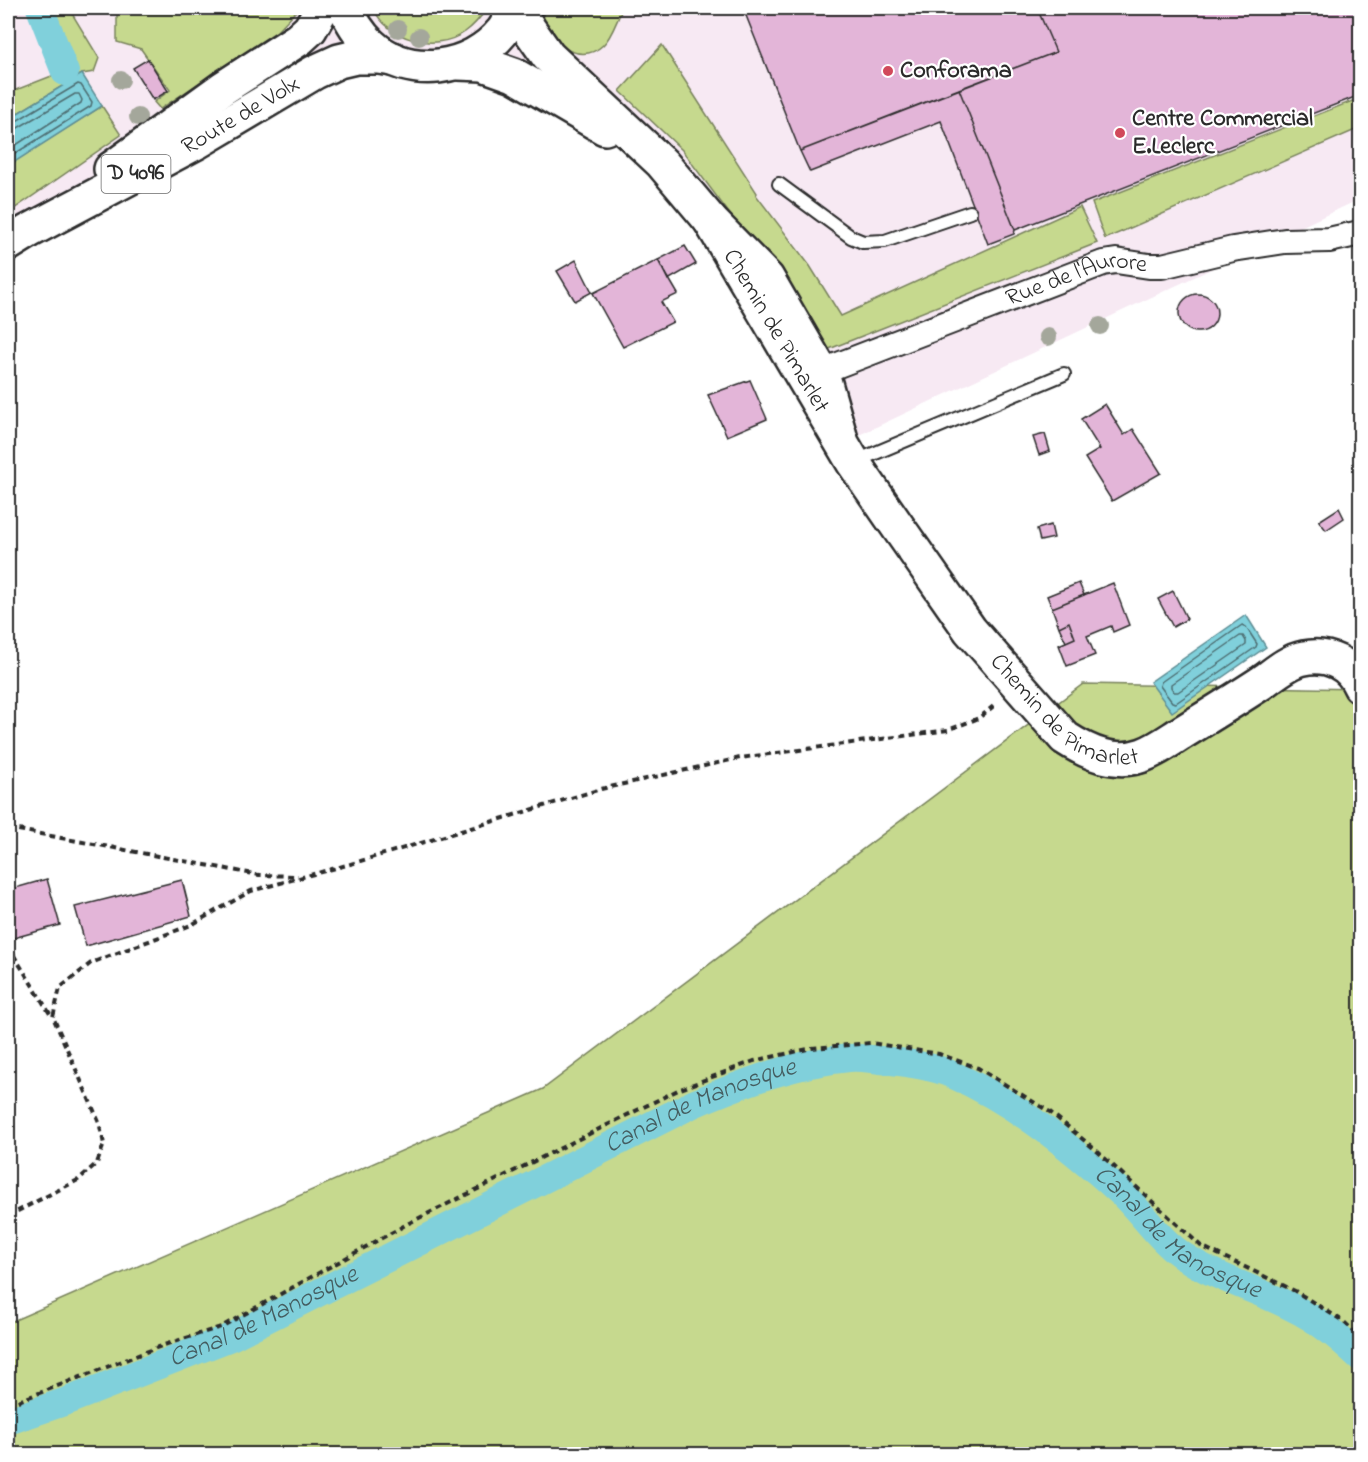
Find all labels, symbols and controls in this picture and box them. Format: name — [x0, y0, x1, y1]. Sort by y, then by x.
place label: Conforama — [900, 54, 1012, 89]
marker: Conforama — [881, 64, 895, 78]
street label: Route de Volx — [176, 67, 307, 164]
place label: Centre Commercial E.Leclerc — [1132, 102, 1313, 165]
marker: Centre Commercial E.Leclerc — [1113, 126, 1127, 140]
road number: D 4096 — [102, 155, 170, 193]
street label: Chemin de Pimarlet — [714, 243, 838, 420]
street label: Rue de l'Aurore — [1001, 244, 1150, 316]
street label: Chemin de Pimarlet — [981, 646, 1142, 776]
water label: Canal de Manosque — [598, 1049, 802, 1164]
water label: Canal de Manosque — [1085, 1157, 1268, 1311]
water label: Canal de Manosque — [163, 1256, 366, 1378]

